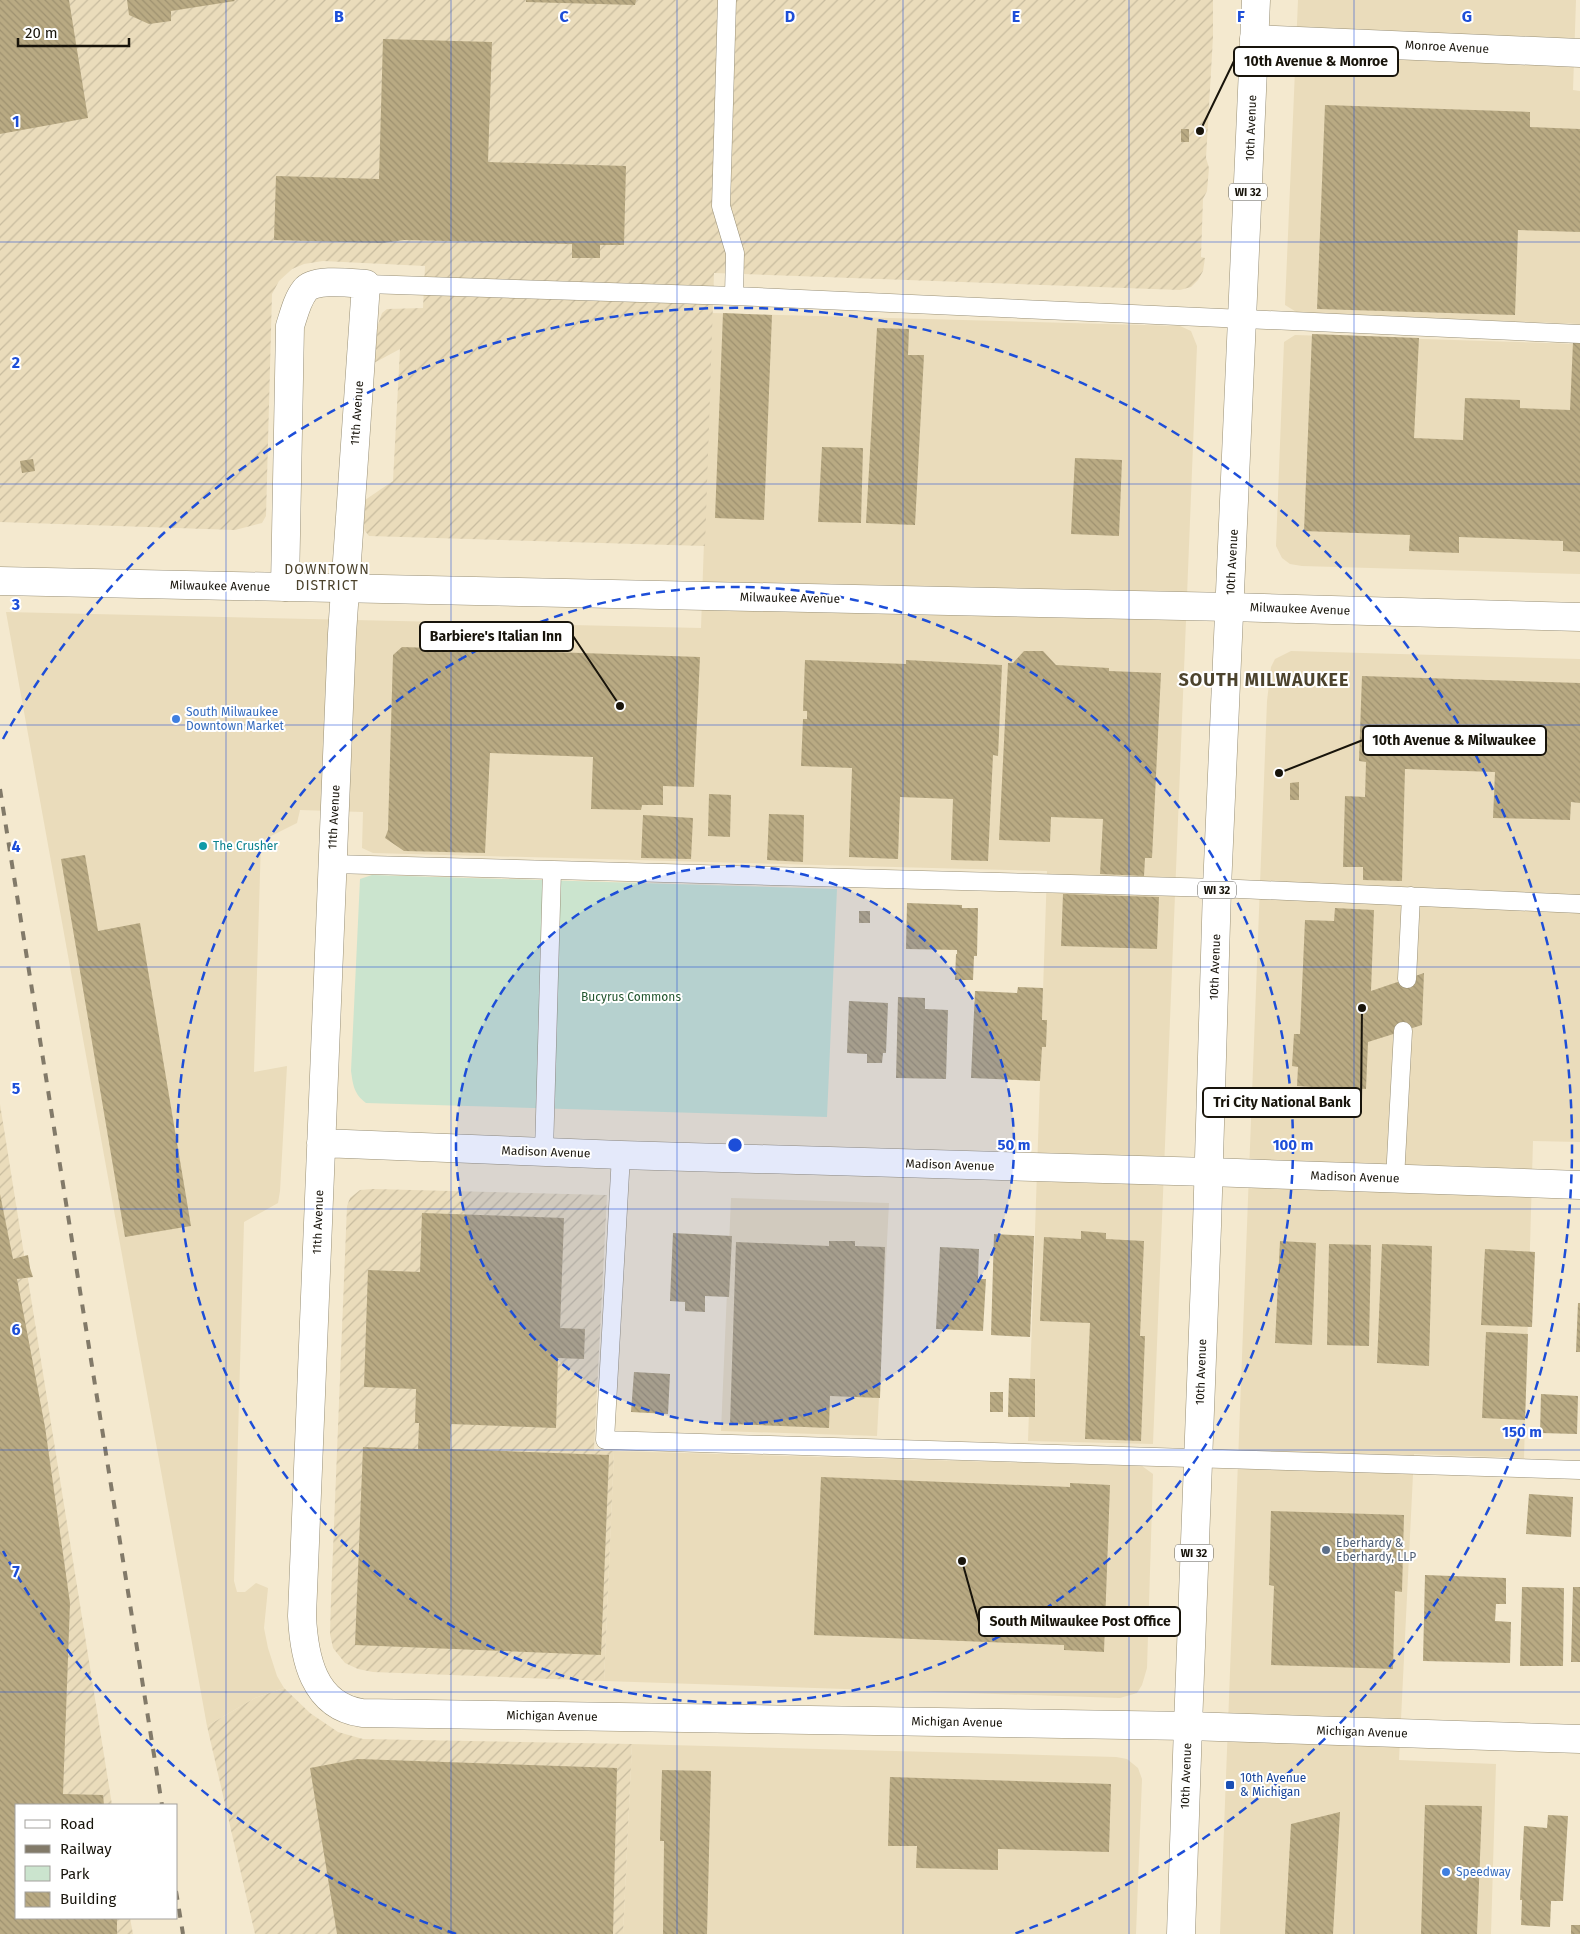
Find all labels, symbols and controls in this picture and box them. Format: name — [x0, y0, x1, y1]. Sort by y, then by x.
text: B — [334, 7, 344, 26]
text: C — [559, 7, 569, 26]
text: D — [785, 7, 795, 26]
text: E — [1012, 7, 1020, 26]
text: F — [1237, 7, 1245, 26]
text: G — [1462, 7, 1472, 26]
scale bar — [18, 15, 129, 47]
text: 20 m — [25, 24, 58, 42]
street label: Monroe Avenue — [1405, 38, 1489, 56]
callout: 10th Avenue & Monroe — [1234, 47, 1398, 76]
text: 10th Avenue & Monroe — [1244, 53, 1388, 70]
street label: 10th Avenue — [1243, 95, 1259, 161]
text: 1 — [12, 112, 20, 131]
road number: WI 32 — [1229, 183, 1267, 200]
text: 2 — [12, 353, 20, 372]
street label: 11th Avenue — [348, 380, 366, 446]
street label: 10th Avenue — [1223, 529, 1241, 595]
district label: DOWNTOWN DISTRICT — [284, 561, 370, 594]
street label: Milwaukee Avenue — [170, 578, 270, 594]
street label: Milwaukee Avenue — [740, 590, 840, 606]
text: 3 — [11, 595, 20, 614]
street label: Milwaukee Avenue — [1250, 600, 1350, 618]
callout: Barbiere's Italian Inn — [420, 622, 573, 651]
text: Barbiere's Italian Inn — [430, 628, 562, 645]
district label: SOUTH MILWAUKEE — [1178, 669, 1350, 691]
place label: South Milwaukee Downtown Market — [186, 705, 284, 733]
marker: South Milwaukee Downtown Market — [170, 713, 182, 725]
callout: 10th Avenue & Milwaukee — [1363, 726, 1546, 755]
text: 10th Avenue & Milwaukee — [1372, 732, 1536, 749]
street label: 11th Avenue — [325, 784, 343, 850]
text: 4 — [11, 837, 21, 856]
place label: The Crusher — [213, 839, 278, 853]
marker: The Crusher — [197, 840, 209, 852]
road number: WI 32 — [1198, 882, 1236, 898]
street label: 10th Avenue — [1207, 934, 1223, 1000]
park label: Bucyrus Commons — [581, 990, 681, 1004]
text: 5 — [12, 1079, 21, 1098]
callout: Tri City National Bank — [1203, 1088, 1361, 1117]
text: Tri City National Bank — [1213, 1094, 1351, 1111]
centre of rings — [726, 1136, 744, 1154]
text: 50 m — [997, 1136, 1031, 1154]
text: 100 m — [1273, 1136, 1313, 1154]
street label: Madison Avenue — [501, 1143, 591, 1161]
street label: Madison Avenue — [905, 1156, 995, 1174]
street label: Madison Avenue — [1310, 1168, 1400, 1186]
street label: 11th Avenue — [310, 1189, 326, 1255]
text: 6 — [11, 1320, 21, 1339]
street label: 10th Avenue — [1193, 1339, 1209, 1405]
text: 150 m — [1502, 1423, 1542, 1441]
place label: Eberhardy & Eberhardy, LLP — [1336, 1536, 1416, 1564]
marker: Eberhardy & Eberhardy, LLP — [1320, 1544, 1332, 1556]
road number: WI 32 — [1175, 1545, 1213, 1562]
text: 7 — [12, 1562, 20, 1581]
callout: South Milwaukee Post Office — [979, 1607, 1180, 1636]
text: South Milwaukee Post Office — [989, 1613, 1171, 1630]
street label: Michigan Avenue — [506, 1708, 598, 1724]
street label: Michigan Avenue — [911, 1714, 1003, 1730]
street label: Michigan Avenue — [1316, 1723, 1408, 1741]
street label: 10th Avenue — [1178, 1743, 1194, 1809]
place label: 10th Avenue & Michigan — [1240, 1771, 1306, 1799]
marker: 10th Avenue & Michigan — [1224, 1779, 1236, 1791]
legend — [15, 1804, 178, 1919]
text: Road — [60, 1815, 95, 1833]
text: Railway — [60, 1840, 112, 1858]
text: Park — [60, 1865, 90, 1883]
place label: Speedway — [1456, 1865, 1511, 1879]
marker: Speedway — [1440, 1866, 1452, 1878]
text: Building — [60, 1890, 116, 1908]

